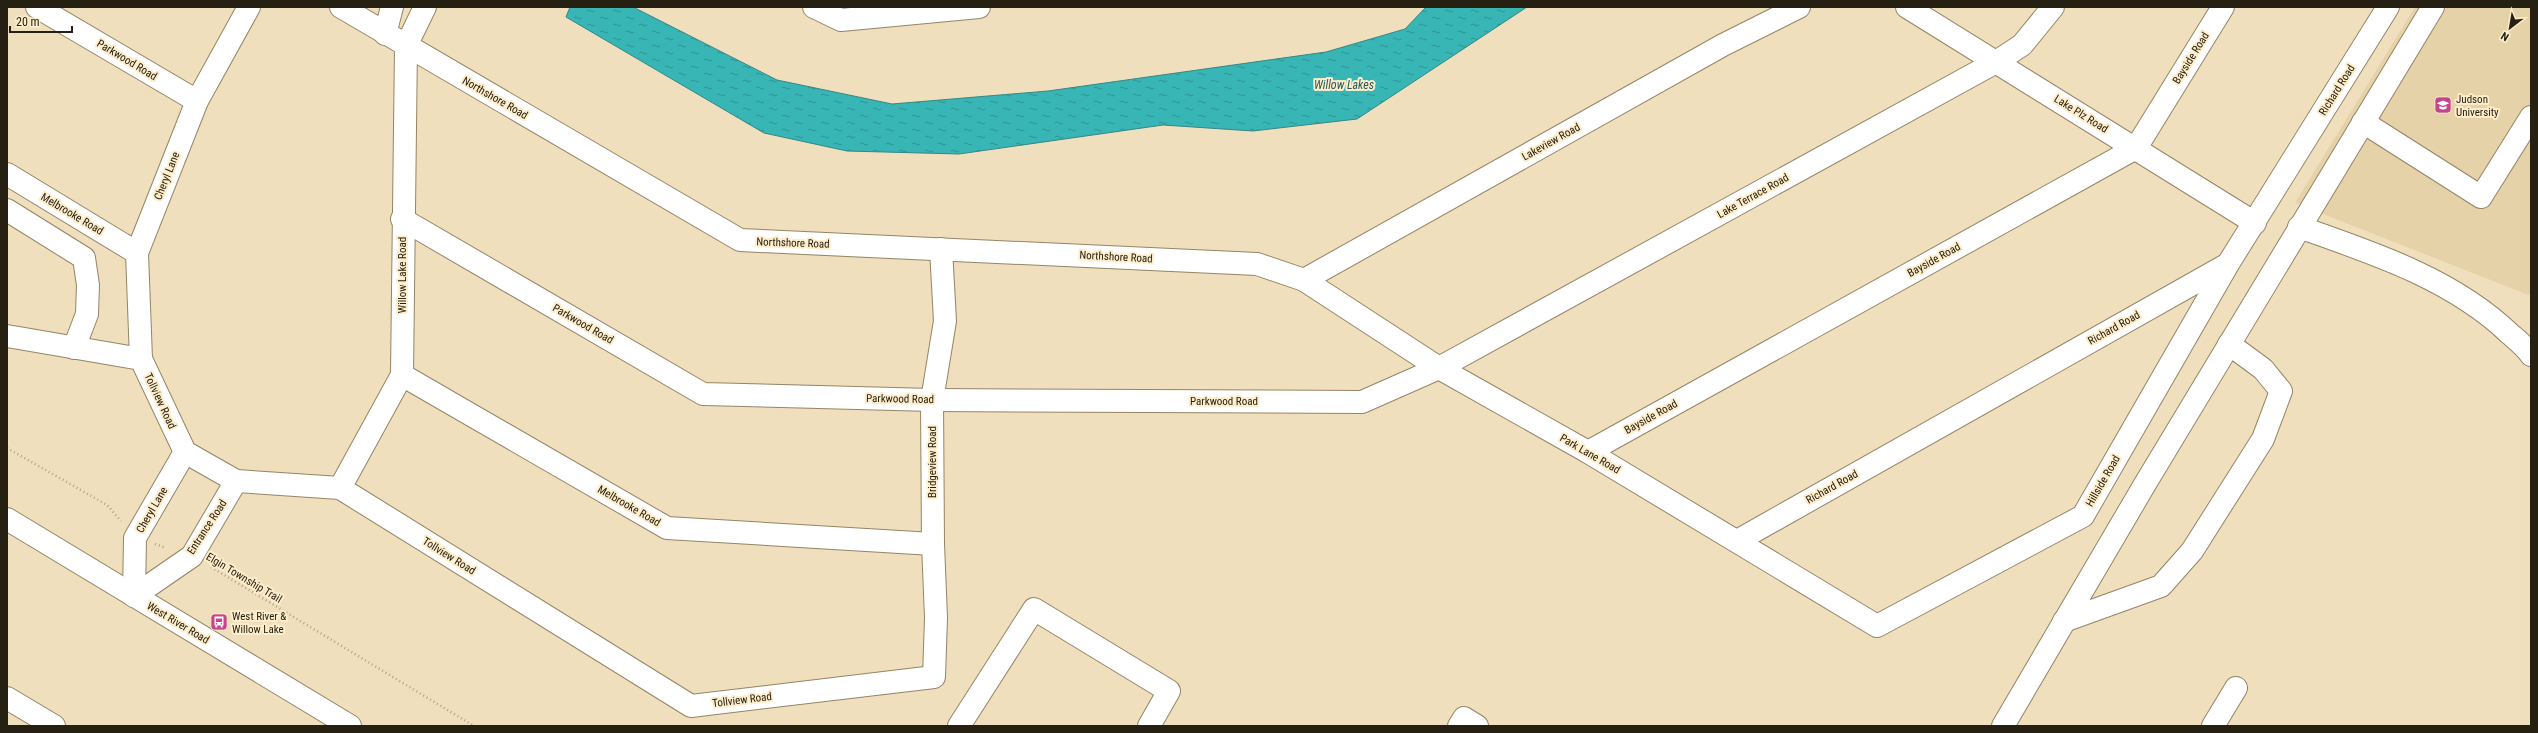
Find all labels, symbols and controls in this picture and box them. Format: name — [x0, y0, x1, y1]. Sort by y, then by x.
scale bar — [10, 8, 72, 34]
north arrow — [2490, 8, 2530, 48]
text: 20 m — [16, 15, 40, 29]
text: N — [2499, 29, 2511, 43]
street label: Bayside Road — [2170, 30, 2212, 86]
street label: Parkwood Road — [95, 37, 159, 83]
street label: Richard Road — [2316, 62, 2358, 118]
street label: Northshore Road — [460, 74, 530, 122]
water label: Willow Lakes — [1314, 78, 1374, 92]
street label: Lake Plz Road — [2052, 92, 2110, 136]
place label: Judson University — [2456, 93, 2499, 119]
school or university icon: Judson University — [2433, 95, 2453, 115]
street label: Lakeview Road — [1520, 121, 1582, 163]
street label: Cheryl Lane — [151, 150, 183, 202]
street label: Lake Terrace Road — [1715, 171, 1791, 221]
street label: Melbrooke Road — [39, 190, 105, 238]
street label: Northshore Road — [756, 235, 830, 251]
street label: Willow Lake Road — [396, 237, 409, 313]
street label: Bayside Road — [1905, 240, 1963, 280]
street label: Northshore Road — [1079, 249, 1153, 265]
street label: Parkwood Road — [550, 301, 616, 347]
street label: Richard Road — [2086, 308, 2142, 348]
street label: Tollview Road — [141, 371, 179, 431]
street label: Parkwood Road — [866, 392, 934, 406]
street label: Parkwood Road — [1190, 395, 1258, 408]
street label: Bayside Road — [1622, 397, 1680, 437]
street label: Bridgeview Road — [926, 426, 939, 498]
street label: Park Lane Road — [1557, 431, 1623, 477]
street label: Hillside Road — [2083, 453, 2123, 509]
street label: Richard Road — [1804, 467, 1860, 507]
street label: Melbrooke Road — [595, 483, 663, 529]
street label: Cheryl Lane — [134, 485, 170, 535]
street label: Entrance Road — [184, 497, 230, 557]
street label: Tollview Road — [420, 535, 478, 577]
street label: Elgin Township Trail — [204, 550, 284, 606]
street label: West River Road — [145, 599, 211, 647]
place label: West River & Willow Lake — [232, 610, 286, 636]
bus stop icon: West River & Willow Lake — [209, 612, 229, 632]
street label: Tollview Road — [711, 690, 773, 710]

